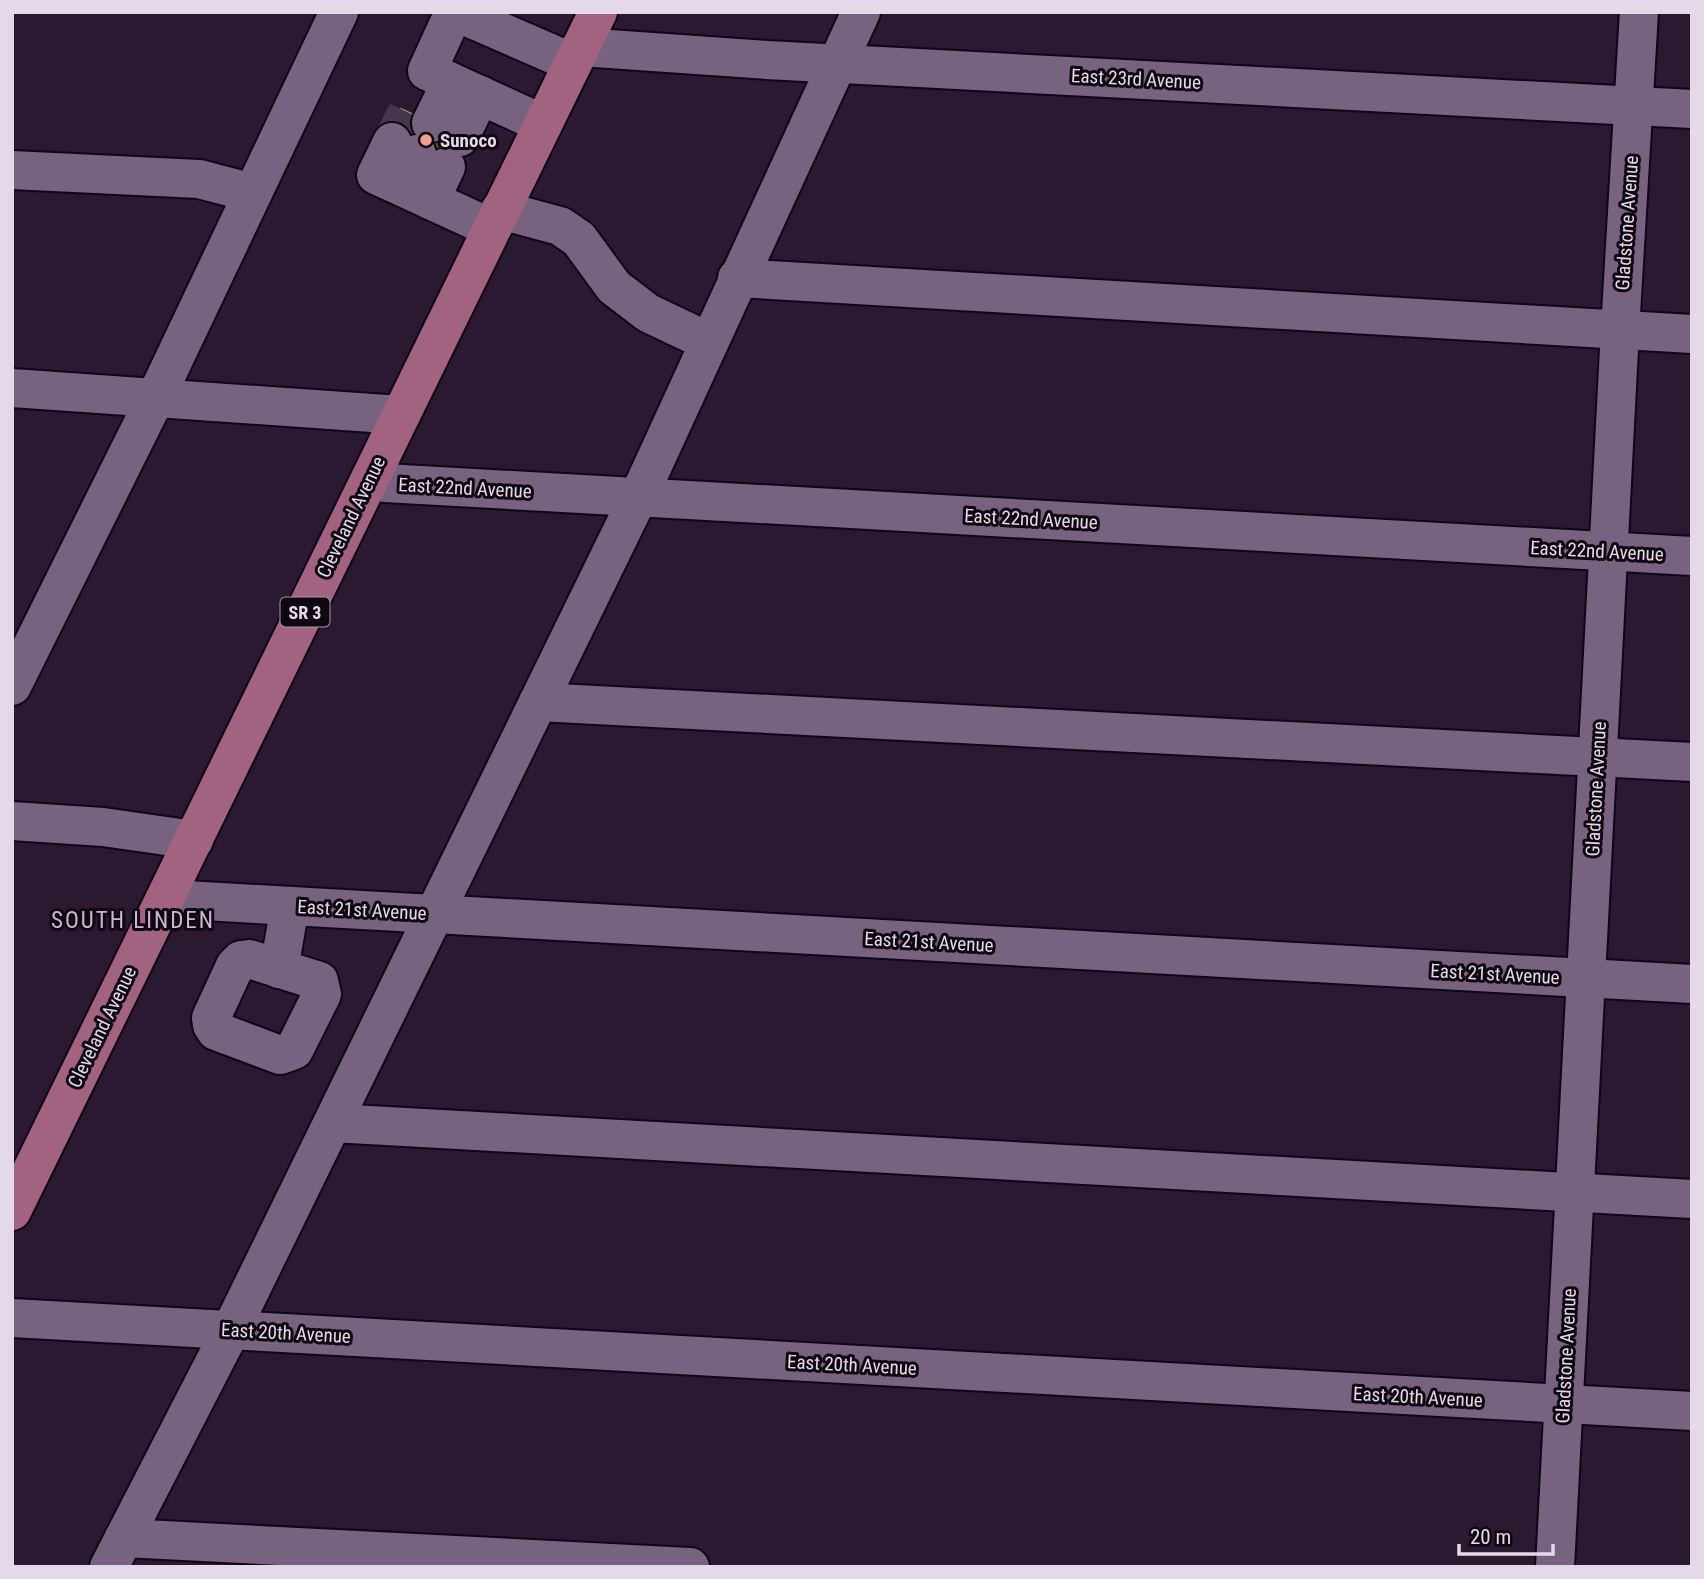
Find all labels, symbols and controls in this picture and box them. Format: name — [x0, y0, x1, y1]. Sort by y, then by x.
street label: East 23rd Avenue — [1070, 64, 1202, 94]
place label: Sunoco — [440, 129, 497, 152]
marker: Sunoco — [418, 132, 434, 148]
street label: Gladstone Avenue — [1611, 155, 1643, 291]
street label: Cleveland Avenue — [312, 453, 390, 581]
street label: East 22nd Avenue — [398, 473, 532, 503]
street label: East 22nd Avenue — [964, 504, 1098, 534]
street label: East 22nd Avenue — [1530, 536, 1664, 566]
road number: SR 3 — [280, 598, 330, 626]
street label: Gladstone Avenue — [1581, 721, 1611, 857]
street label: East 21st Avenue — [297, 895, 427, 925]
district label: SOUTH LINDEN — [51, 907, 215, 934]
street label: East 21st Avenue — [864, 927, 994, 957]
street label: East 21st Avenue — [1430, 959, 1560, 989]
street label: Cleveland Avenue — [63, 963, 141, 1091]
street label: Gladstone Avenue — [1551, 1288, 1581, 1424]
street label: East 20th Avenue — [221, 1318, 352, 1348]
street label: East 20th Avenue — [787, 1350, 918, 1380]
street label: East 20th Avenue — [1353, 1382, 1484, 1412]
scale bar — [1459, 1512, 1554, 1556]
text: 20 m — [1470, 1525, 1511, 1549]

